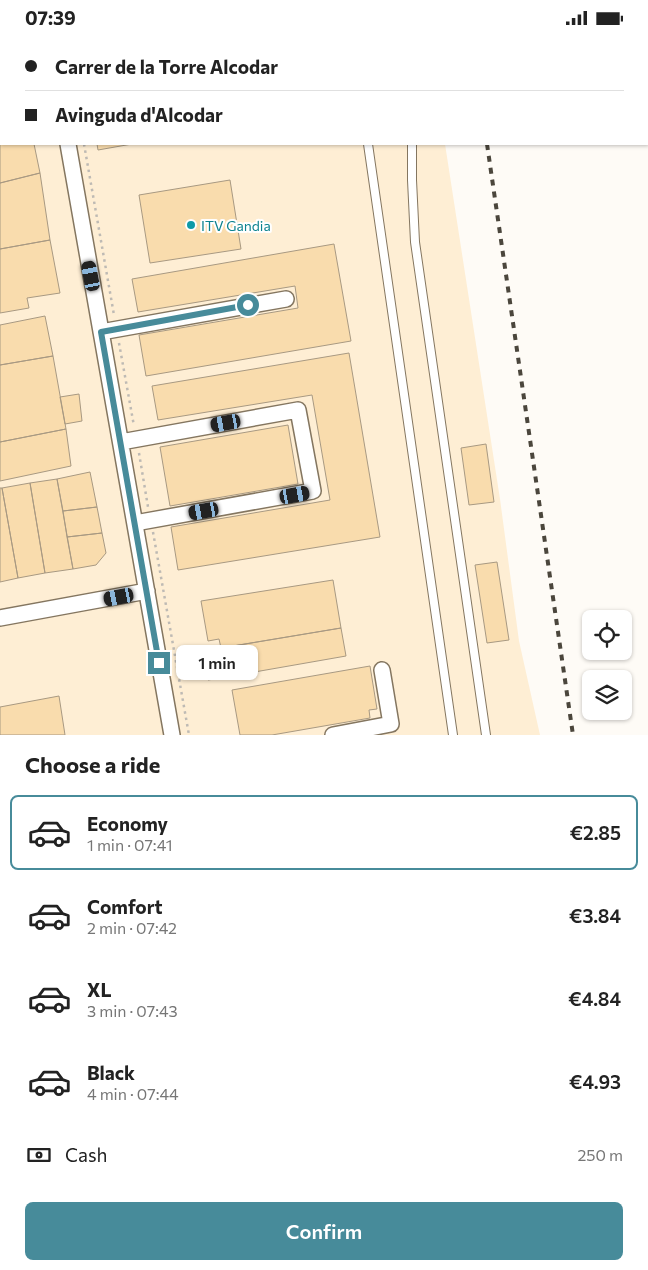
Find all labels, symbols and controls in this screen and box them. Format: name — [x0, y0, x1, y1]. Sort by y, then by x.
text: 07:39 — [25, 6, 76, 29]
text: Carrer de la Torre Alcodar — [55, 55, 278, 78]
text: Avinguda d'Alcodar — [55, 103, 223, 126]
place label: ITV Gandia — [201, 217, 271, 234]
marker: ITV Gandia — [185, 219, 197, 231]
car — [80, 260, 101, 292]
route start — [237, 294, 259, 316]
car — [209, 413, 242, 433]
car — [278, 485, 311, 505]
car — [187, 501, 220, 521]
car — [102, 587, 135, 607]
map controls — [582, 610, 632, 720]
button: locate — [582, 610, 632, 660]
callout: 1 min — [176, 645, 259, 681]
route end — [148, 652, 170, 674]
text: 1 min — [198, 653, 236, 672]
button: layers — [582, 670, 632, 720]
text: Choose a ride — [25, 751, 160, 778]
icon: car — [27, 810, 72, 855]
text: Economy — [87, 812, 168, 835]
text: €2.85 — [570, 821, 621, 844]
text: 1 min · 07:41 — [87, 835, 173, 854]
icon: car — [27, 893, 72, 938]
text: Comfort — [87, 895, 163, 918]
text: €3.84 — [569, 904, 621, 927]
text: 2 min · 07:42 — [87, 918, 177, 937]
icon: car — [27, 976, 72, 1021]
text: XL — [87, 978, 112, 1001]
text: €4.84 — [568, 987, 621, 1010]
text: 3 min · 07:43 — [87, 1001, 178, 1020]
icon: car — [27, 1059, 72, 1104]
text: Black — [87, 1061, 135, 1084]
text: €4.93 — [569, 1070, 621, 1093]
text: 4 min · 07:44 — [87, 1084, 179, 1103]
icon: cash — [25, 1141, 53, 1169]
text: Cash — [65, 1143, 107, 1166]
text: 250 m — [577, 1145, 623, 1164]
button: Confirm — [25, 1202, 623, 1260]

